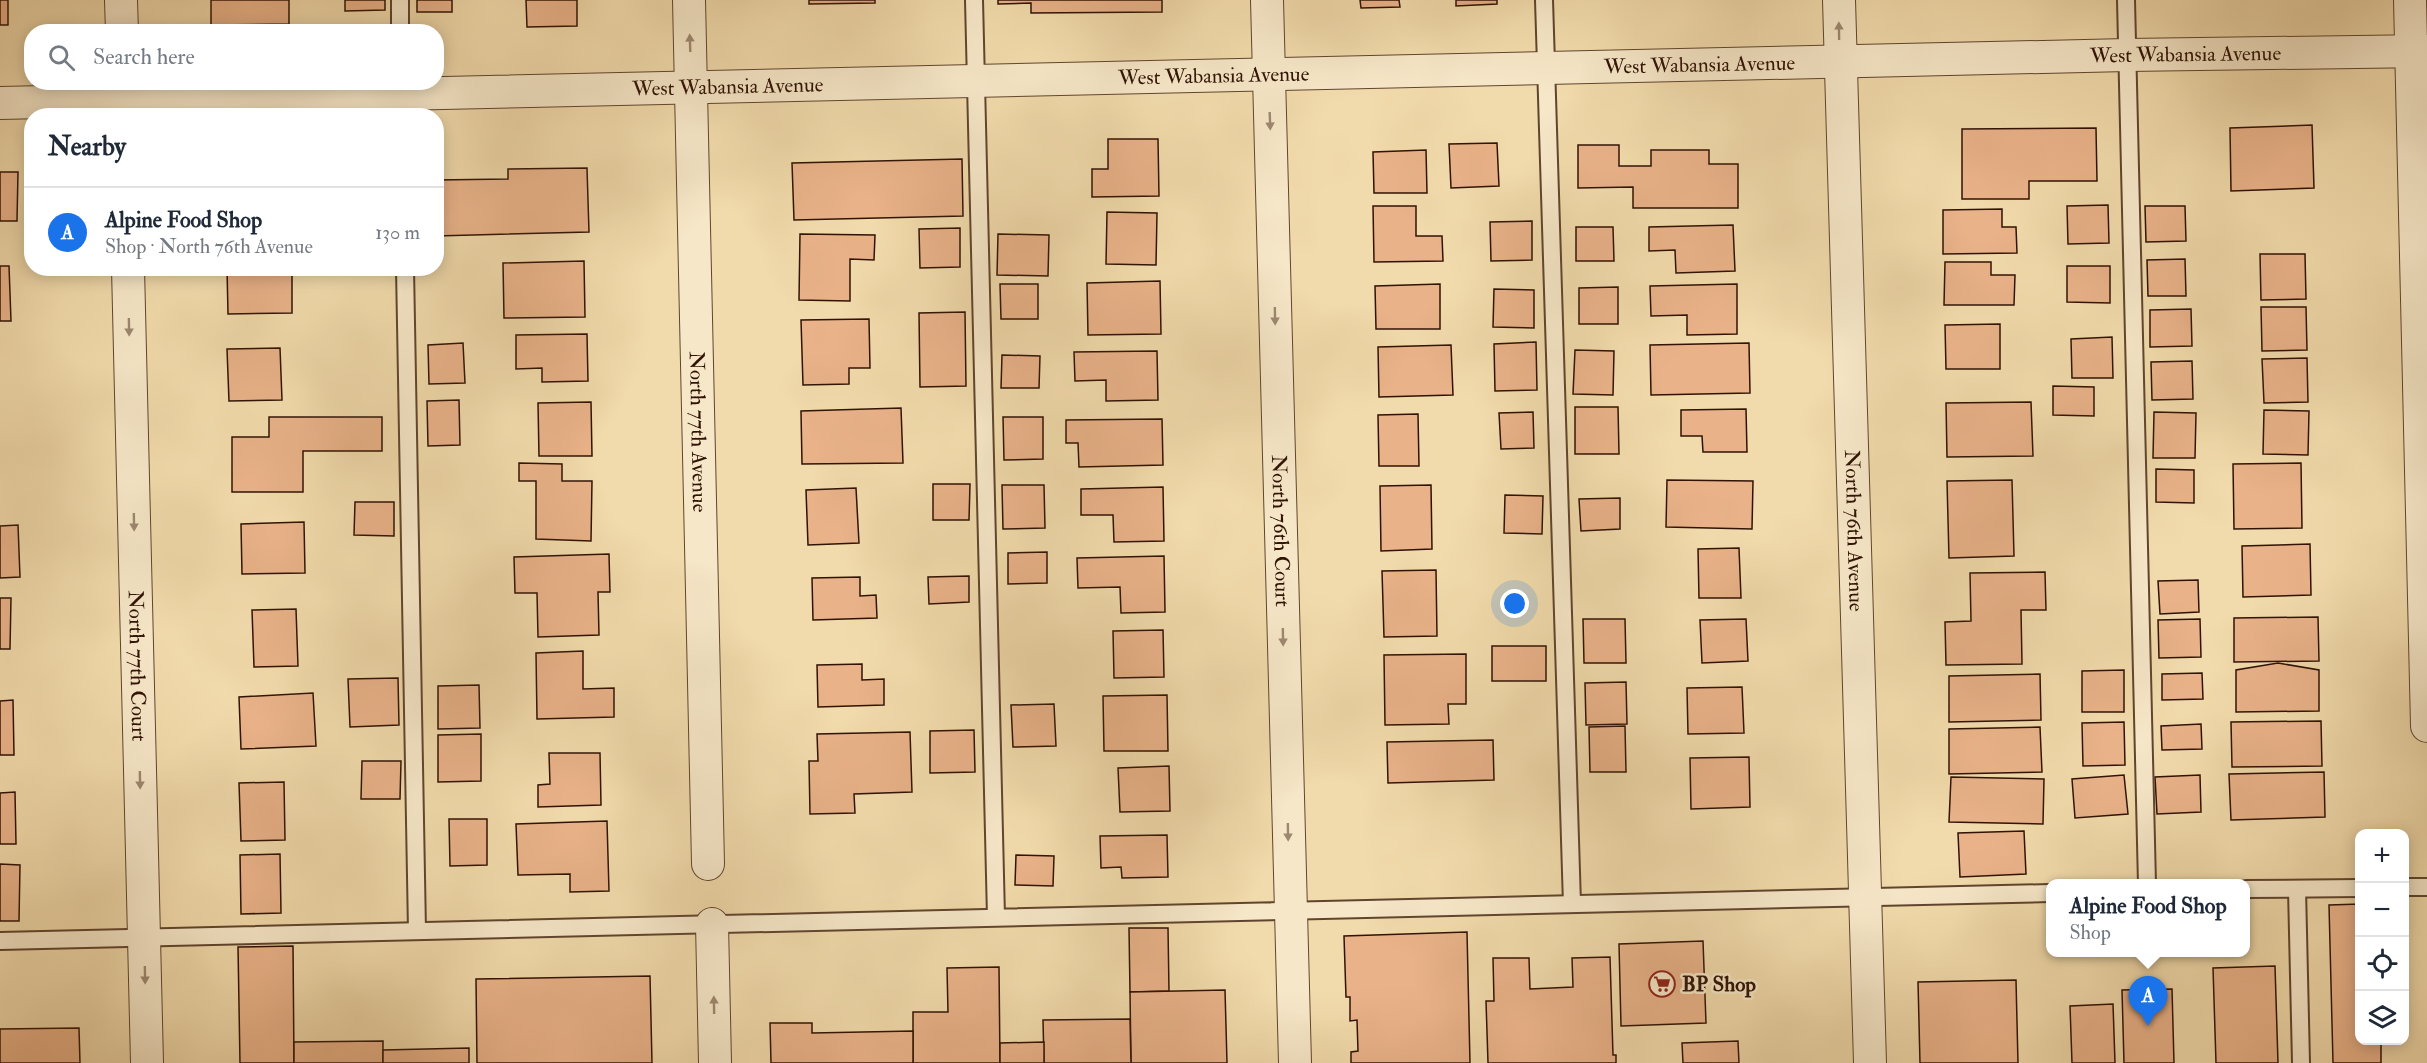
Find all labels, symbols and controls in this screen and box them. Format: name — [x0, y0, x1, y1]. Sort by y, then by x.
one-way arrow — [1835, 21, 1844, 40]
search box — [24, 24, 444, 90]
one-way arrow — [685, 34, 694, 53]
street label: West Wabansia Avenue — [2088, 40, 2282, 70]
icon: search — [45, 41, 78, 74]
text: Search here — [93, 43, 195, 71]
street label: West Wabansia Avenue — [1603, 49, 1796, 81]
street label: West Wabansia Avenue — [1117, 60, 1310, 92]
street label: West Wabansia Avenue — [631, 71, 824, 103]
one-way arrow — [1265, 112, 1275, 131]
text: Nearby — [48, 131, 126, 163]
text: Alpine Food Shop — [105, 206, 262, 234]
text: A — [61, 220, 74, 245]
text: 130 m — [375, 220, 420, 245]
text: Shop · North 76th Avenue — [105, 234, 313, 259]
one-way arrow — [1270, 307, 1280, 326]
one-way arrow — [124, 317, 134, 336]
street label: North 77th Avenue — [683, 351, 713, 513]
street label: North 76th Avenue — [1838, 450, 1870, 612]
street label: North 76th Court — [1265, 454, 1296, 607]
one-way arrow — [129, 512, 138, 531]
your location — [1500, 589, 1529, 618]
street label: North 77th Court — [122, 590, 152, 742]
one-way arrow — [1279, 628, 1288, 647]
one-way arrow — [135, 770, 145, 789]
one-way arrow — [1284, 823, 1293, 842]
map controls — [2355, 829, 2409, 1045]
button: + — [2355, 829, 2409, 883]
popup — [2046, 879, 2250, 957]
button: − — [2355, 883, 2409, 937]
text: Alpine Food Shop — [2069, 892, 2227, 920]
text: Shop — [2069, 920, 2111, 945]
button: locate — [2355, 937, 2409, 991]
one-way arrow — [140, 965, 149, 984]
supermarket icon: BP Shop — [1647, 969, 1677, 999]
place label: BP Shop — [1682, 971, 1756, 998]
pin: A — [2128, 976, 2168, 1026]
button: layers — [2355, 991, 2409, 1045]
one-way arrow — [709, 995, 719, 1014]

